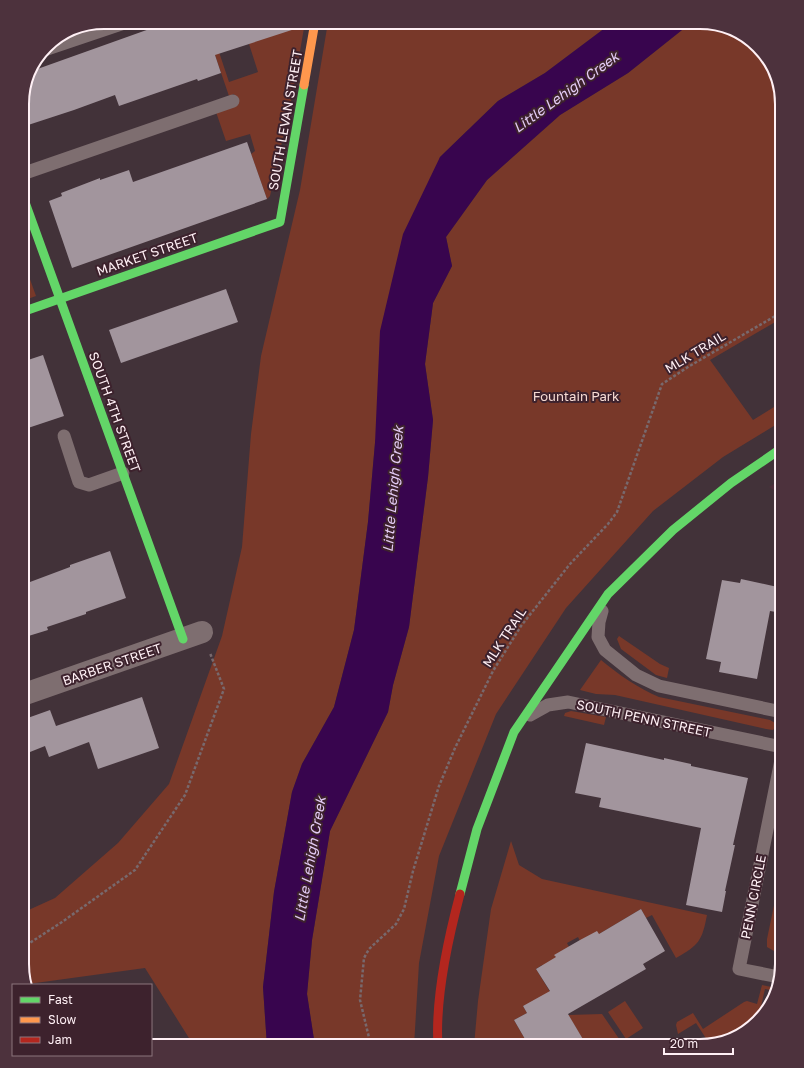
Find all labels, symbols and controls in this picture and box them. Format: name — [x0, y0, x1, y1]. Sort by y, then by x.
water label: Little Lehigh Creek — [509, 46, 624, 136]
street label: SOUTH LEVAN STREET — [265, 48, 305, 192]
street label: MARKET STREET — [94, 229, 200, 279]
street label: MLK TRAIL — [662, 327, 729, 376]
street label: SOUTH 4TH STREET — [86, 350, 144, 474]
park label: Fountain Park — [533, 388, 620, 404]
water label: Little Lehigh Creek — [379, 423, 407, 553]
street label: MLK TRAIL — [479, 604, 530, 670]
street label: BARBER STREET — [60, 640, 164, 688]
street label: SOUTH PENN STREET — [575, 696, 713, 740]
water label: Little Lehigh Creek — [290, 793, 329, 923]
street label: PENN CIRCLE — [737, 853, 769, 940]
legend — [12, 984, 152, 1056]
text: Fast — [48, 992, 73, 1007]
text: Slow — [48, 1012, 76, 1027]
scale bar — [664, 1030, 733, 1056]
text: Jam — [48, 1032, 72, 1047]
text: 20 m — [670, 1036, 698, 1051]

